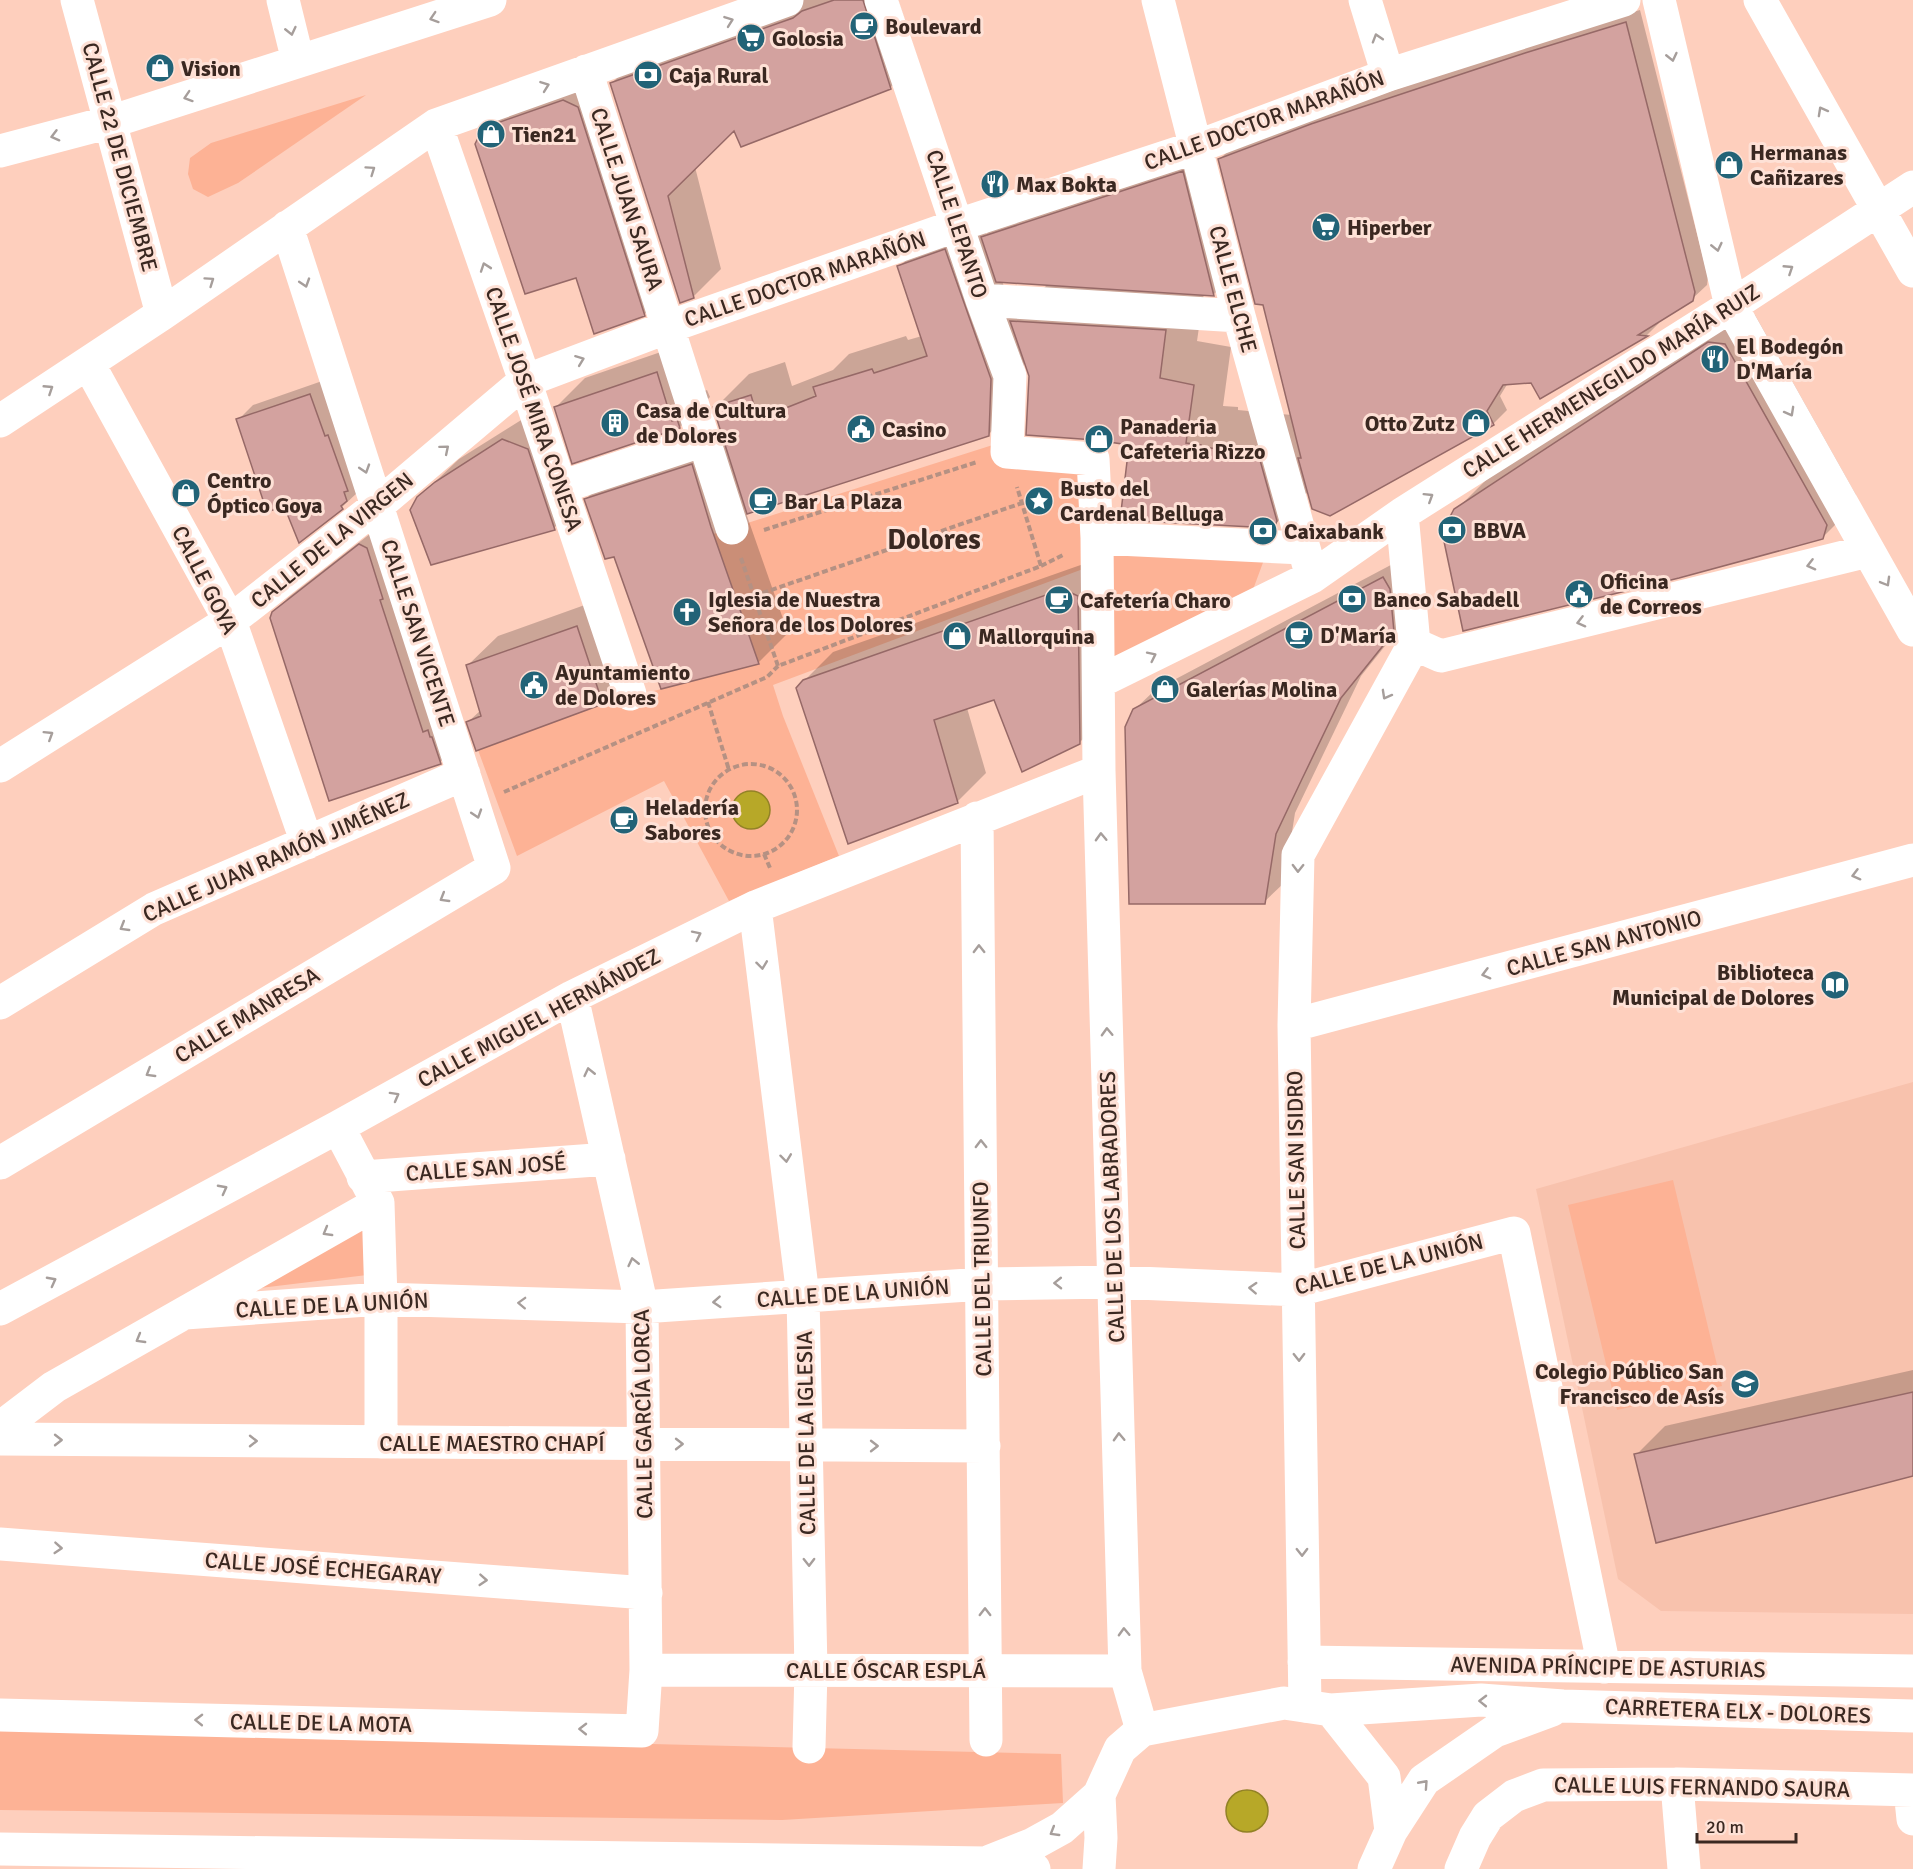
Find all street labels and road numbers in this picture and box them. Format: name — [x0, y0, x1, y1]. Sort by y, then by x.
street label: CALLE 22 DE DICIEMBRE — [76, 39, 164, 275]
street label: CALLE DOCTOR MARAÑÓN — [1140, 64, 1388, 176]
street label: CALLE JUAN SAURA — [585, 104, 669, 294]
street label: CALLE LEPANTO — [920, 146, 994, 302]
street label: CALLE ELCHE — [1203, 223, 1263, 355]
street label: CALLE DOCTOR MARAÑÓN — [681, 225, 929, 333]
street label: CALLE HERMENEGILDO MARÍA RUIZ — [1457, 278, 1765, 484]
street label: CALLE JOSÉ MIRA CONESA — [479, 283, 589, 535]
street label: CALLE DE LA VIRGEN — [245, 466, 419, 614]
street label: CALLE GOYA — [166, 521, 244, 639]
street label: CALLE SAN VICENTE — [375, 536, 461, 730]
street label: CALLE JUAN RAMÓN JIMÉNEZ — [139, 786, 413, 928]
street label: CALLE SAN ANTONIO — [1503, 904, 1705, 982]
street label: CALLE MIGUEL HERNÁNDEZ — [413, 942, 665, 1094]
street label: CALLE MANRESA — [170, 961, 325, 1069]
street label: CALLE SAN ISIDRO — [1281, 1070, 1311, 1250]
street label: CALLE DE LOS LABRADORES — [1094, 1071, 1130, 1343]
street label: CALLE SAN JOSÉ — [405, 1149, 567, 1187]
street label: CALLE DEL TRIUNFO — [967, 1181, 997, 1377]
street label: CALLE DE LA UNIÓN — [1292, 1228, 1486, 1300]
street label: CALLE DE LA UNIÓN — [756, 1273, 950, 1313]
street label: CALLE DE LA UNIÓN — [235, 1286, 429, 1324]
street label: CALLE GARCÍA LORCA — [628, 1308, 658, 1519]
street label: CALLE DE LA IGLESIA — [791, 1330, 821, 1535]
street label: CALLE MAESTRO CHAPÍ — [379, 1430, 605, 1457]
street label: CALLE JOSÉ ECHEGARAY — [204, 1546, 442, 1590]
street label: AVENIDA PRÍNCIPE DE ASTURIAS — [1450, 1651, 1766, 1683]
street label: CALLE ÓSCAR ESPLÁ — [786, 1657, 986, 1684]
street label: CARRETERA ELX - DOLORES — [1604, 1693, 1872, 1729]
street label: CALLE DE LA MOTA — [230, 1708, 413, 1738]
street label: CALLE LUIS FERNANDO SAURA — [1554, 1771, 1851, 1803]

